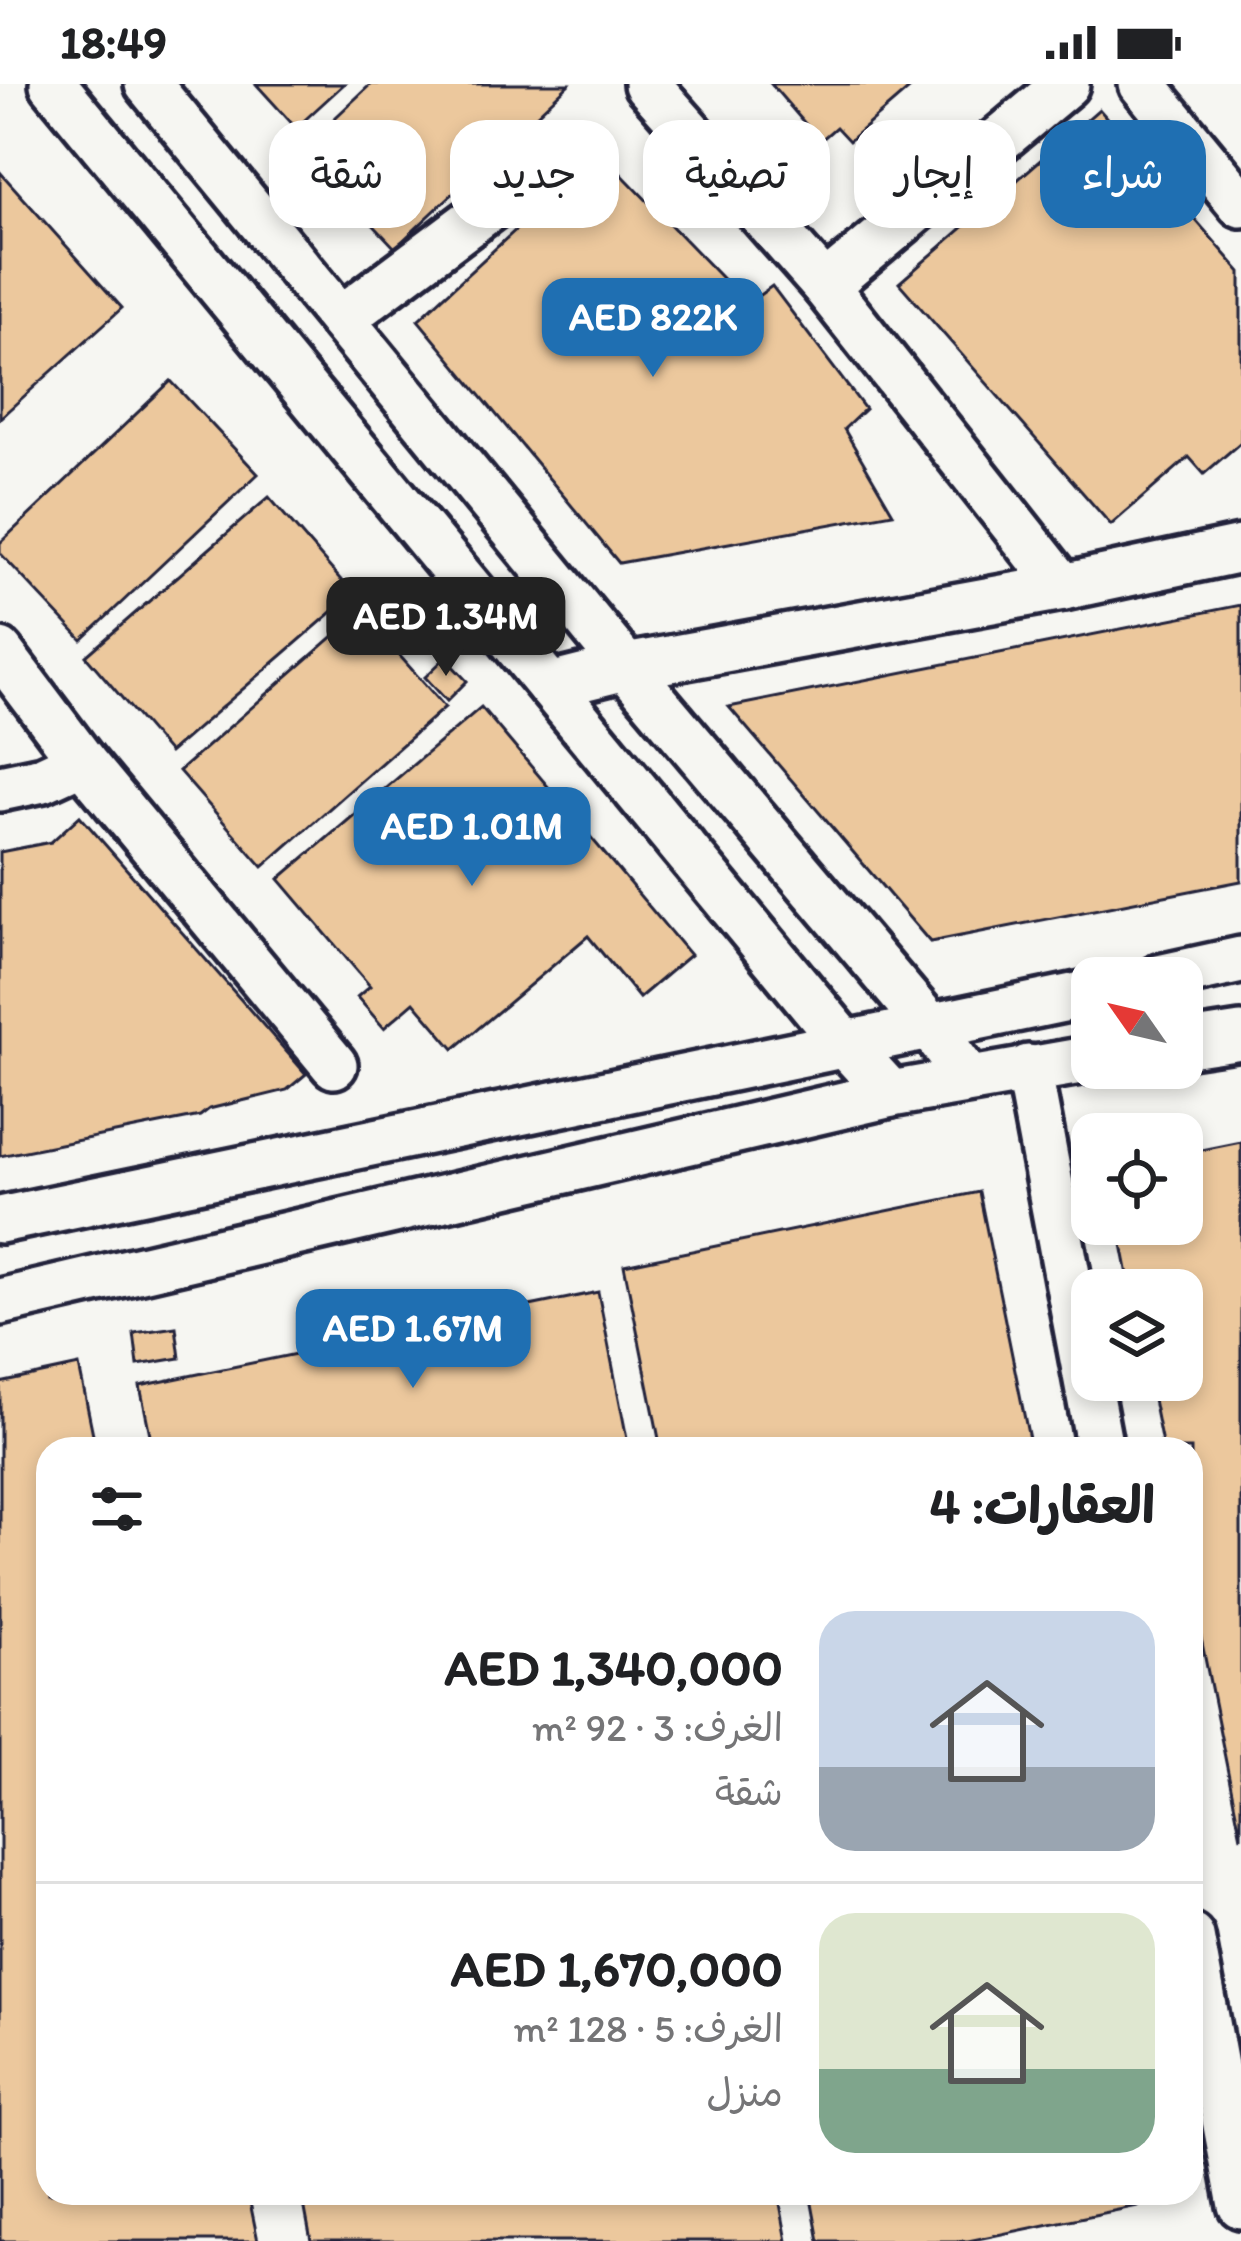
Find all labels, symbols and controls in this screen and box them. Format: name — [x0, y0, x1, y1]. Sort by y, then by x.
text: 18:49 — [60, 15, 167, 69]
chip: شقة — [269, 120, 426, 228]
chip: جديد — [450, 120, 619, 228]
chip: تصفية — [643, 120, 830, 228]
chip: إيجار — [854, 120, 1016, 228]
chip: شراء — [1040, 120, 1206, 228]
pin: AED 822K — [529, 278, 777, 380]
text: AED 822K — [569, 293, 737, 340]
pin: AED 1.34M — [309, 577, 583, 679]
text: AED 1.34M — [353, 592, 539, 639]
pin: AED 1.01M — [335, 787, 609, 889]
text: AED 1.01M — [381, 802, 563, 849]
north arrow — [1071, 957, 1203, 1089]
map controls — [1071, 957, 1203, 1401]
button: locate — [1071, 1113, 1203, 1245]
button: layers — [1071, 1269, 1203, 1401]
pin: AED 1.67M — [276, 1289, 550, 1391]
text: AED 1.67M — [323, 1304, 503, 1351]
text: العقارات: 4 — [930, 1475, 1155, 1536]
icon: filters — [84, 1476, 150, 1542]
text: AED 1,340,000 — [445, 1637, 783, 1698]
icon: home — [915, 1659, 1059, 1803]
text: الغرف: 3 · 92 m² — [532, 1704, 783, 1751]
text: شقة — [715, 1768, 783, 1815]
text: AED 1,670,000 — [451, 1938, 783, 1999]
icon: home — [915, 1961, 1059, 2105]
text: الغرف: 5 · 128 m² — [514, 2005, 783, 2052]
text: منزل — [706, 2069, 783, 2116]

